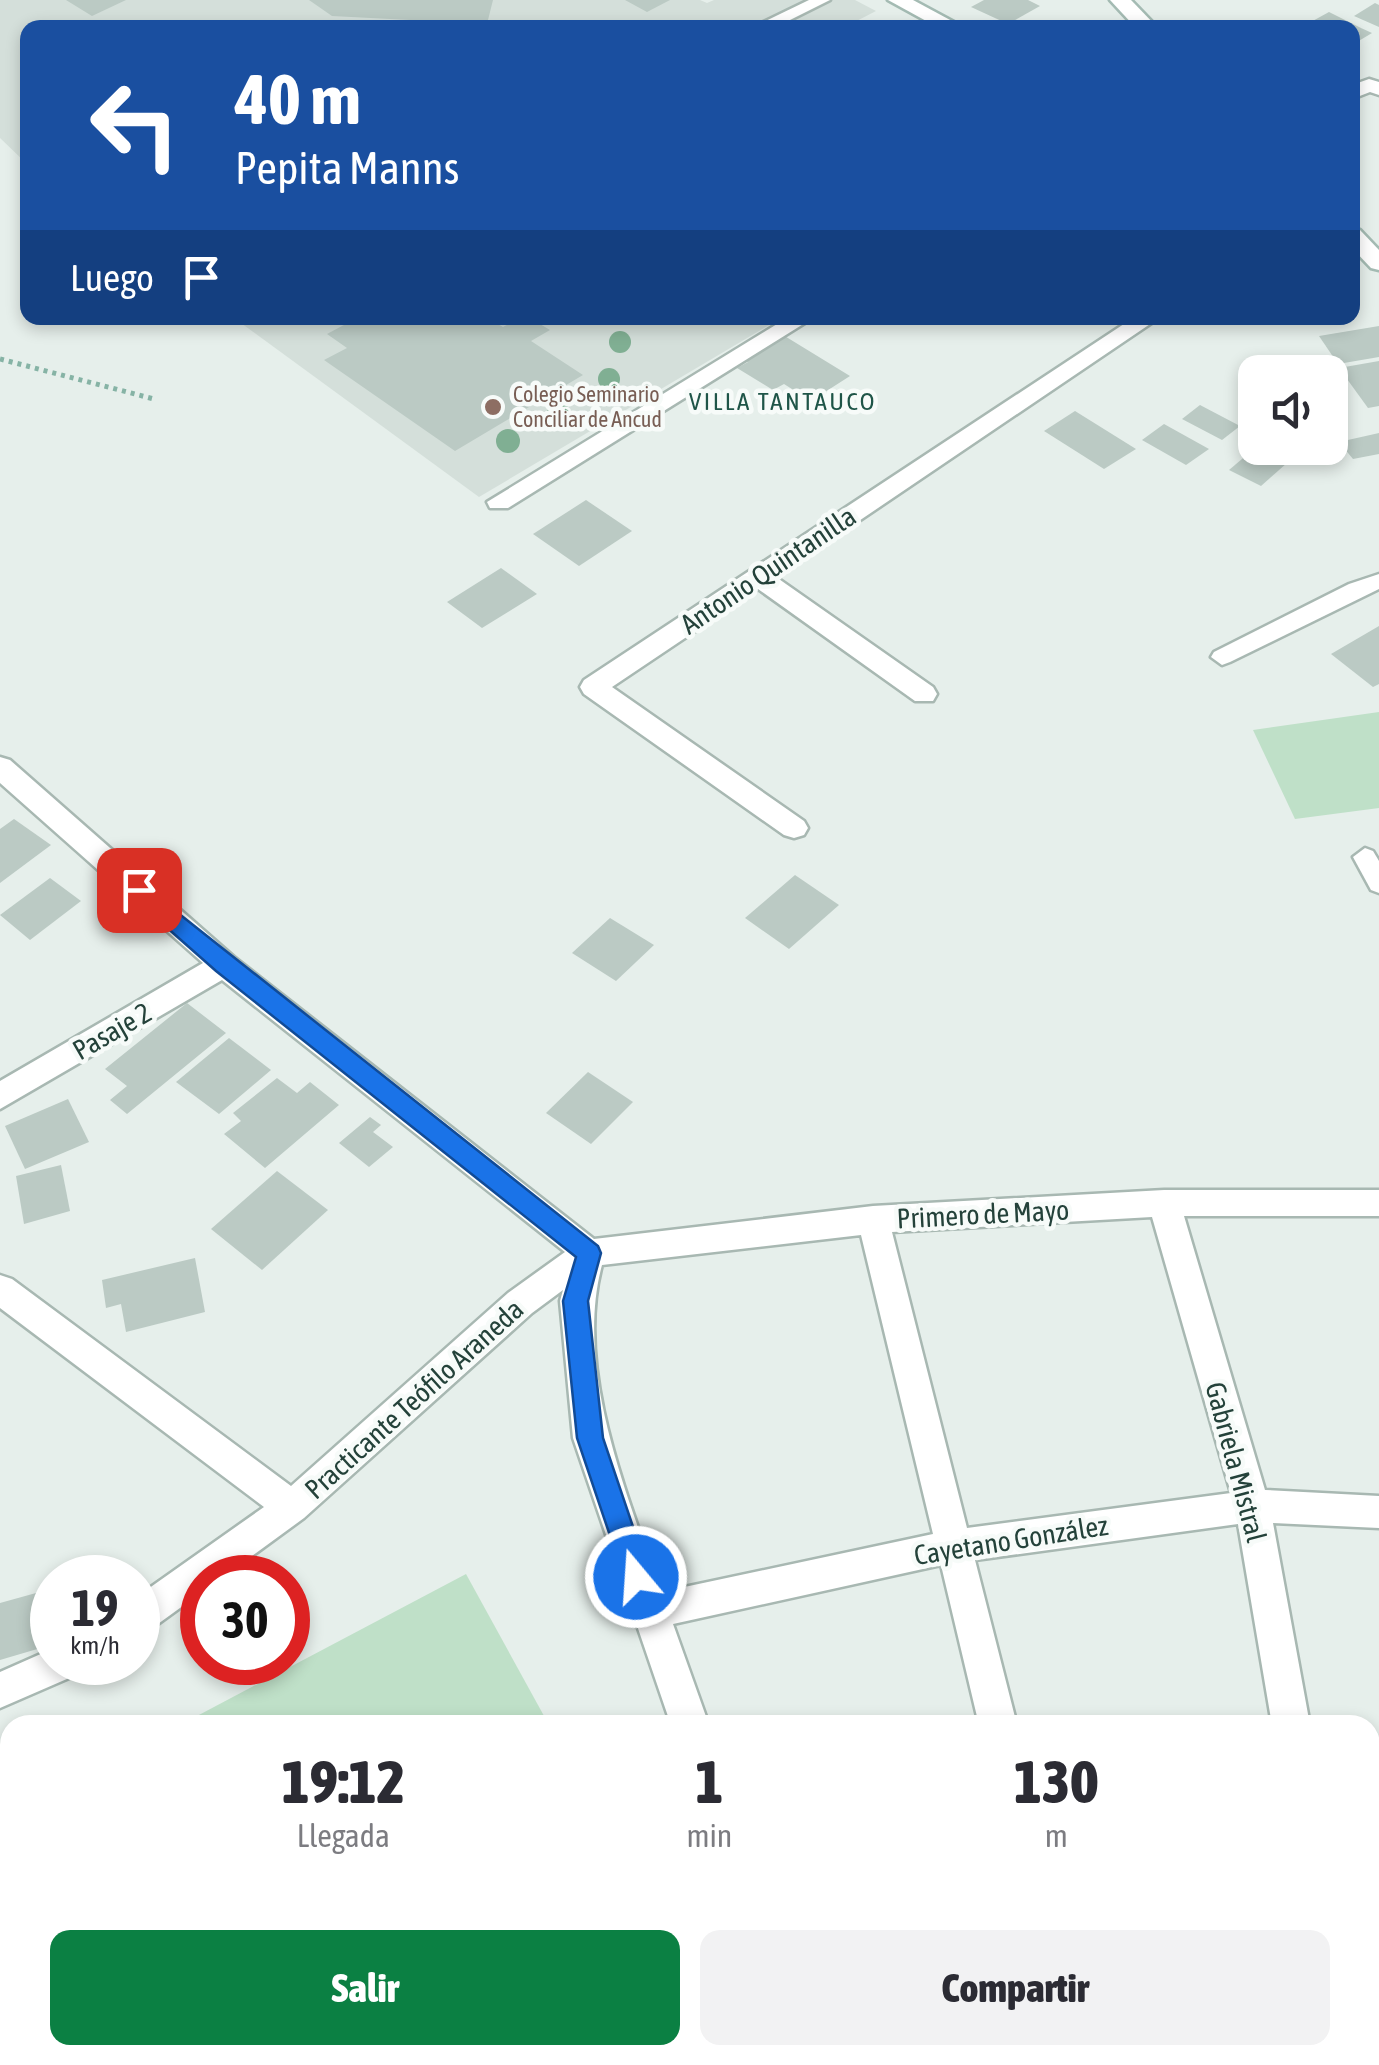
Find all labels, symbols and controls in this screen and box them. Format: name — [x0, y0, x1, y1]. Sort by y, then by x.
text: 40 m — [235, 59, 361, 139]
icon: left — [70, 60, 200, 190]
text: Pepita Manns — [235, 142, 459, 194]
icon: arrive — [174, 250, 229, 305]
text: Luego — [70, 256, 154, 299]
map controls — [1238, 355, 1348, 465]
button: sound — [1238, 355, 1348, 465]
place label: Colegio Seminario Conciliar de Ancud — [513, 381, 662, 432]
district label: VILLA TANTAUCO — [689, 387, 877, 415]
marker: Colegio Seminario Conciliar de Ancud — [482, 396, 504, 418]
street label: Antonio Quintanilla — [674, 500, 862, 640]
pin — [97, 848, 182, 933]
icon: arrive — [112, 863, 167, 918]
street label: Pasaje 2 — [67, 996, 157, 1066]
street label: Primero de Mayo — [896, 1194, 1070, 1234]
street label: Practicante Teófilo Araneda — [298, 1293, 530, 1505]
street label: Gabriela Mistral — [1199, 1379, 1273, 1546]
street label: Cayetano González — [912, 1509, 1110, 1571]
position arrow — [584, 1525, 688, 1629]
speed limit sign: 30 — [180, 1555, 310, 1685]
text: 19 — [71, 1579, 118, 1637]
text: km/h — [70, 1631, 120, 1659]
text: 19:12 — [281, 1747, 405, 1816]
text: 1 — [695, 1747, 724, 1816]
text: 130 — [1014, 1747, 1098, 1816]
text: Llegada — [297, 1817, 390, 1854]
text: min — [686, 1817, 732, 1854]
text: m — [1045, 1817, 1068, 1854]
button: Salir — [50, 1930, 680, 2045]
button: Compartir — [700, 1930, 1330, 2045]

